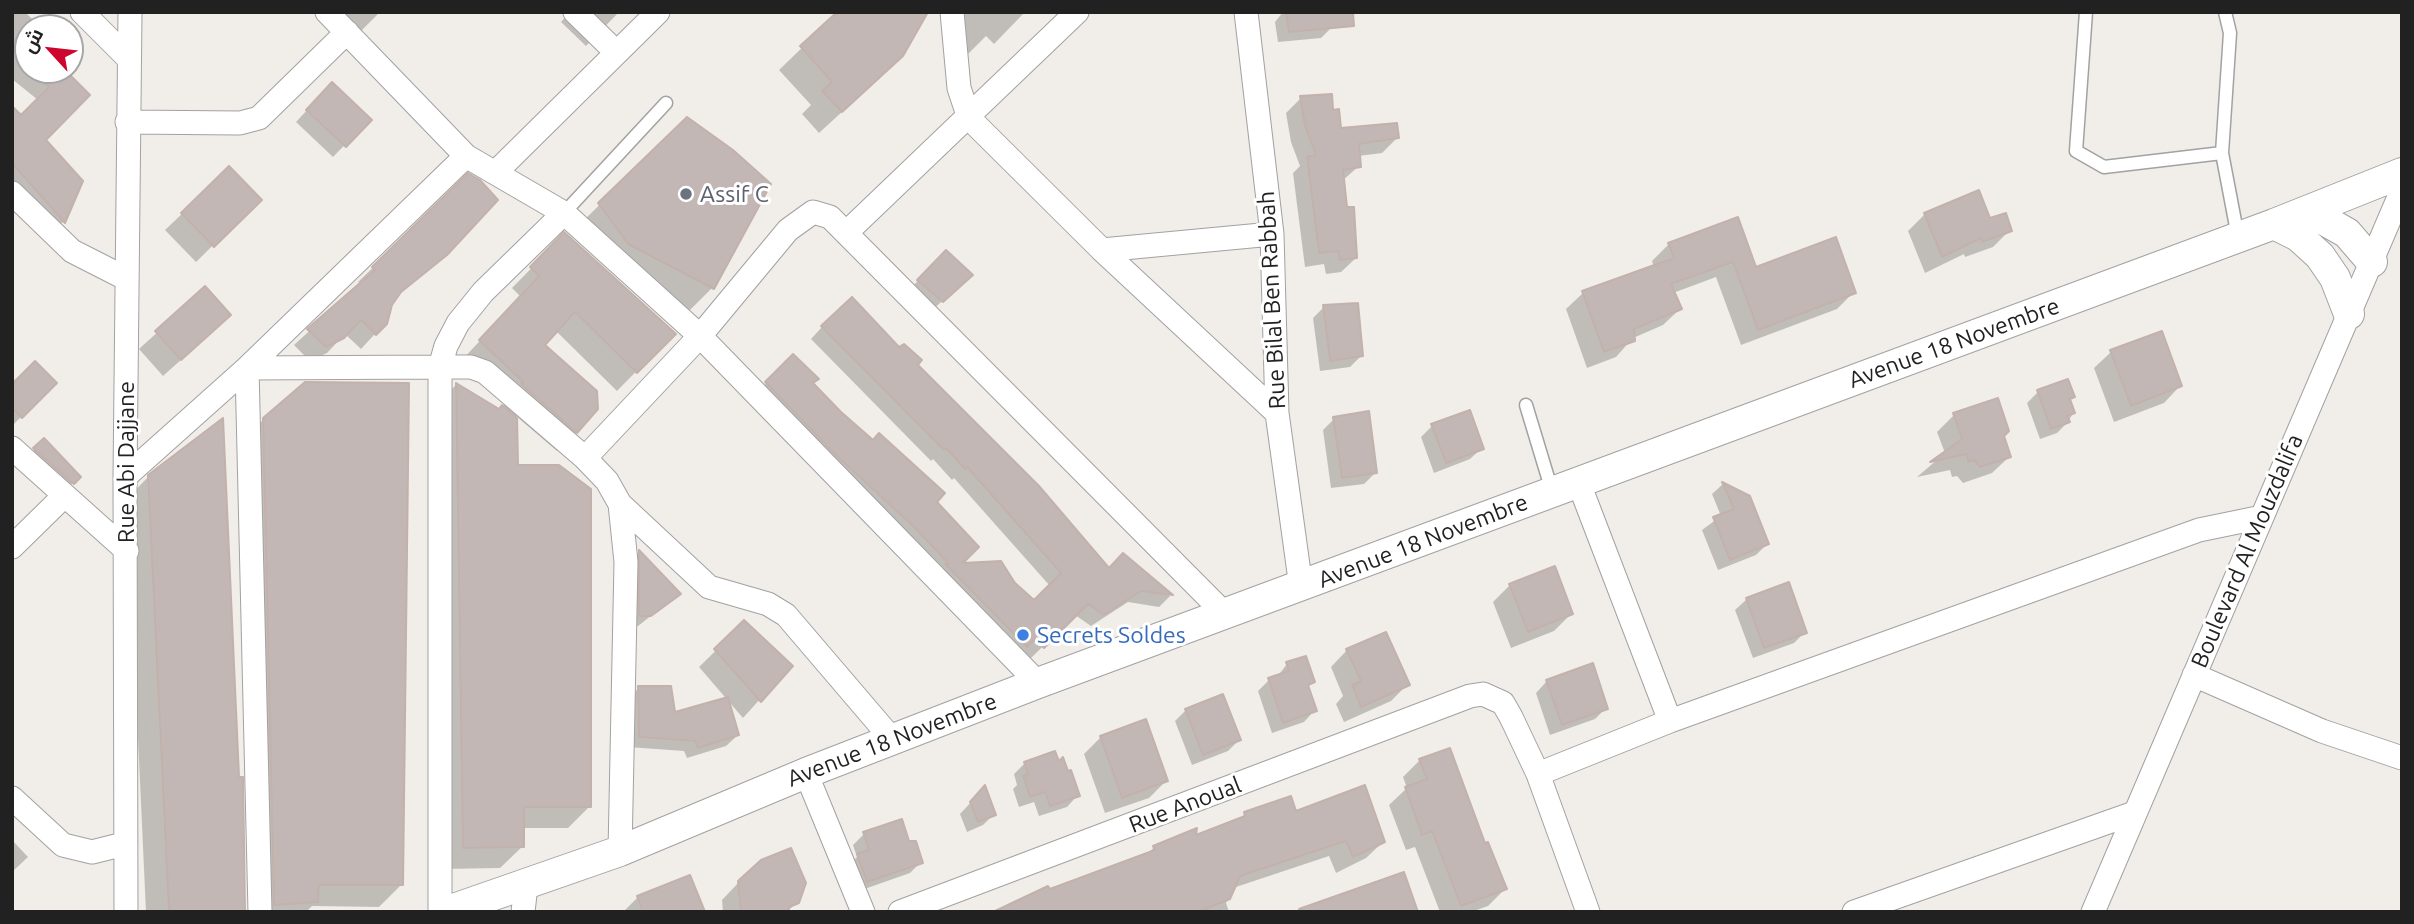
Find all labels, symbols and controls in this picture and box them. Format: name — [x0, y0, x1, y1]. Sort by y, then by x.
north arrow — [14, 14, 84, 84]
text: ش — [17, 25, 47, 56]
place label: Assif C — [700, 180, 769, 208]
marker: Assif C — [678, 186, 694, 202]
street label: Rue Bilal Ben Rabbah — [1253, 190, 1291, 410]
street label: Avenue 18 Novembre — [1845, 292, 2063, 394]
street label: Rue Abi Dajjane — [112, 381, 140, 543]
street label: Boulevard Al Mouzdalifa — [2185, 430, 2309, 672]
street label: Avenue 18 Novembre — [1314, 488, 1532, 594]
place label: Secrets Soldes — [1037, 621, 1186, 649]
marker: Secrets Soldes — [1015, 627, 1031, 643]
street label: Avenue 18 Novembre — [783, 687, 1001, 793]
street label: Rue Anoual — [1125, 771, 1245, 839]

